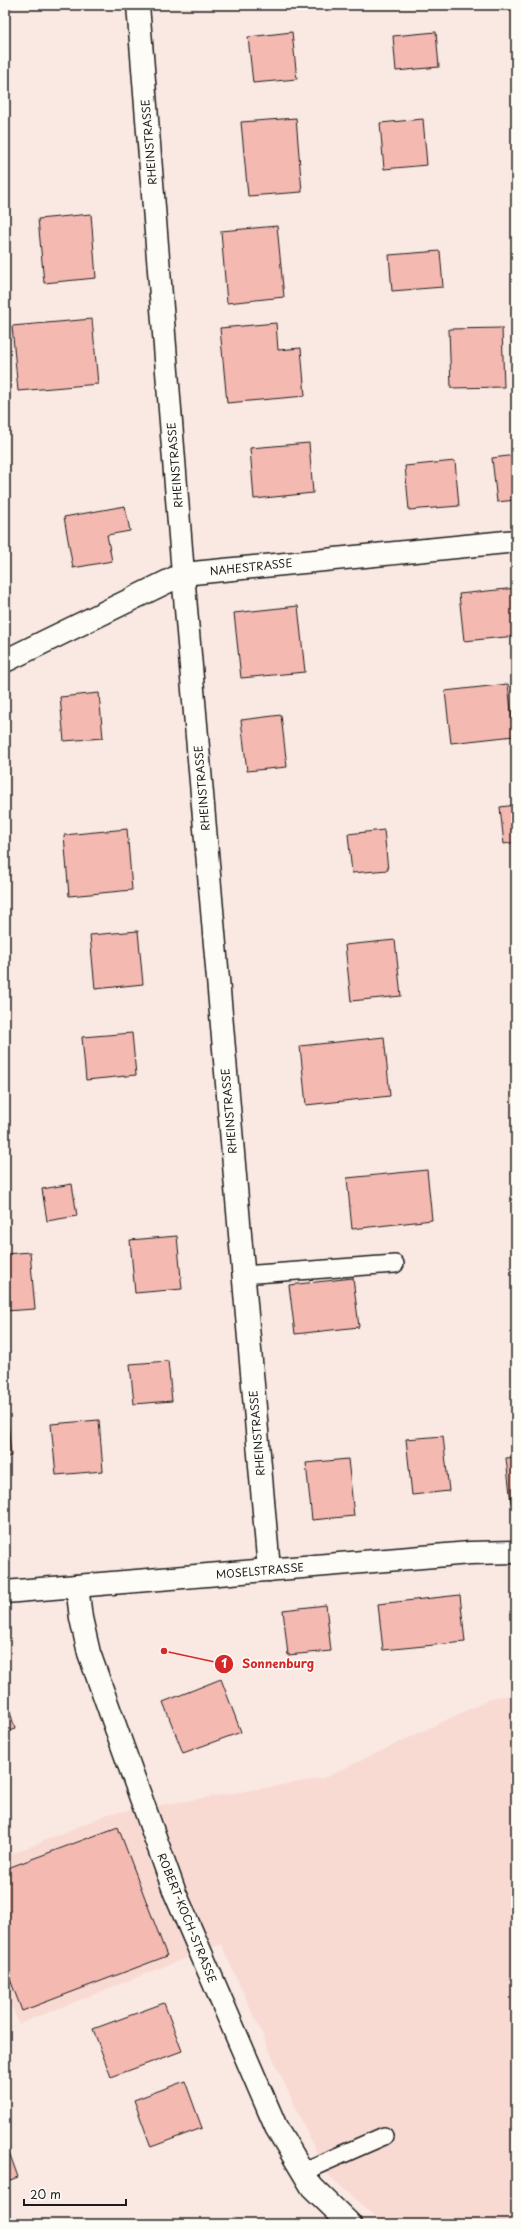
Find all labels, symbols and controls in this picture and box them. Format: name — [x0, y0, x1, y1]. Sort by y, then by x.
street label: RHEINSTRASSE — [136, 98, 161, 186]
street label: RHEINSTRASSE — [162, 421, 187, 509]
street label: NAHESTRASSE — [209, 554, 293, 579]
street label: RHEINSTRASSE — [189, 744, 214, 832]
street label: RHEINSTRASSE — [216, 1067, 241, 1155]
street label: RHEINSTRASSE — [244, 1389, 269, 1477]
street label: MOSELSTRASSE — [215, 1558, 305, 1583]
callout: Sonnenburg — [214, 1652, 322, 1676]
text: 1 — [221, 1654, 227, 1672]
text: Sonnenburg — [242, 1654, 314, 1672]
street label: ROBERT-KOCH-STRASSE — [154, 1850, 221, 1985]
scale bar — [24, 2181, 126, 2207]
text: 20 m — [30, 2185, 61, 2203]

